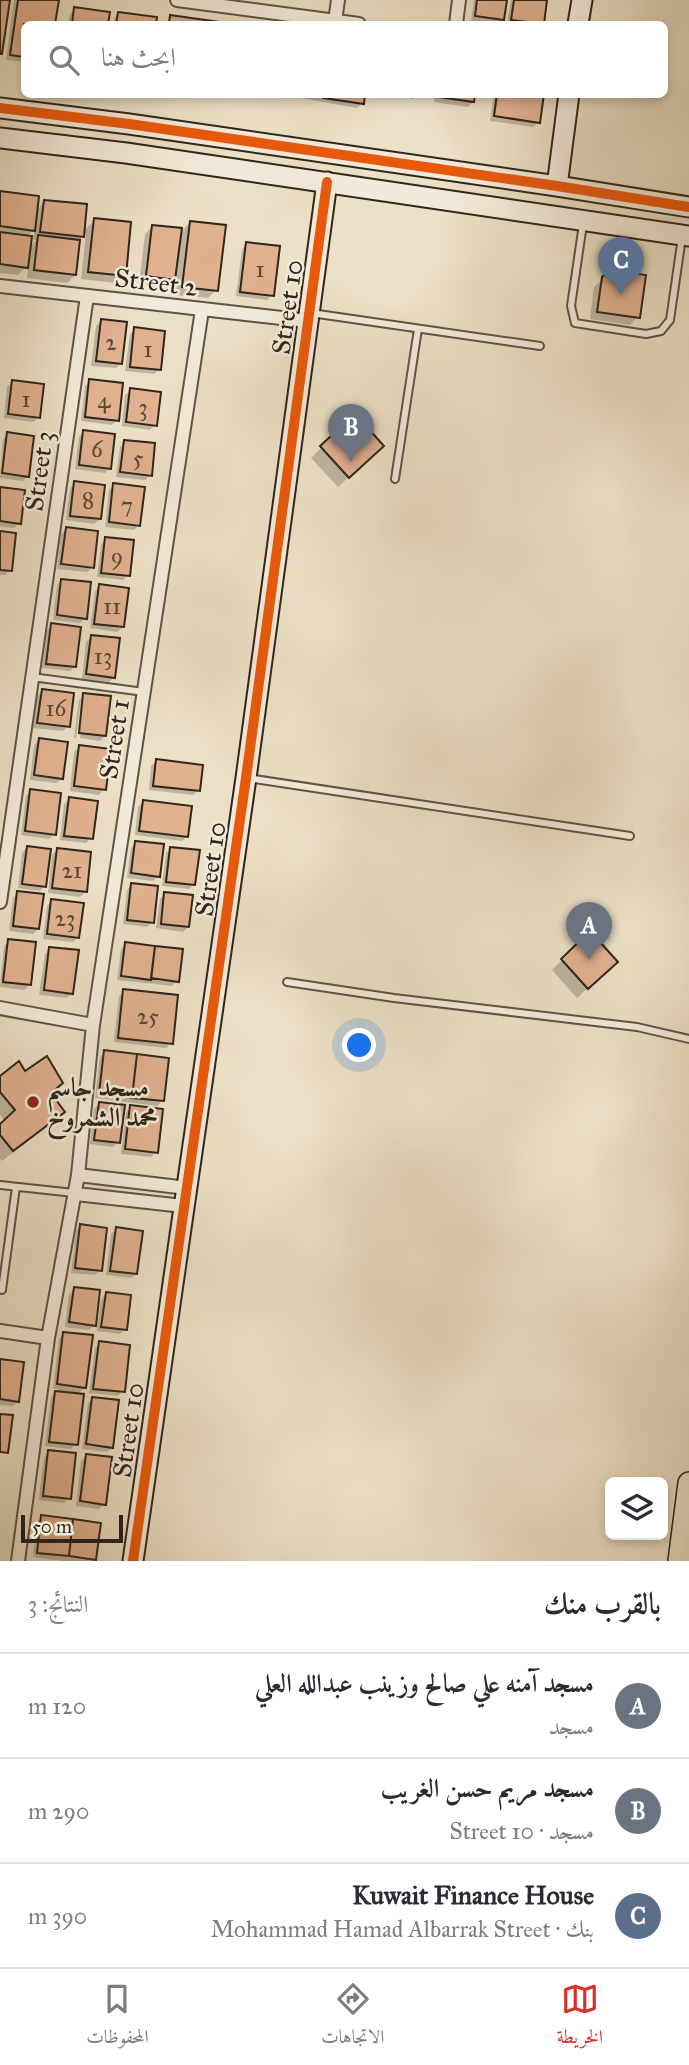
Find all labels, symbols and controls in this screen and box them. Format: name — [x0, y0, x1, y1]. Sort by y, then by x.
search box — [21, 21, 668, 98]
icon: search — [45, 41, 83, 79]
text: ابحث هنا — [101, 41, 176, 73]
pin: C — [598, 237, 644, 295]
house number: 1 — [255, 255, 265, 283]
street label: Street 10 — [265, 257, 309, 357]
street label: Street 2 — [113, 261, 199, 303]
house number: 2 — [105, 328, 117, 356]
house number: 1 — [143, 335, 153, 363]
house number: 1 — [21, 385, 31, 413]
house number: 4 — [98, 386, 112, 414]
house number: 3 — [138, 393, 148, 421]
pin: B — [328, 404, 374, 462]
street label: Street 3 — [18, 429, 60, 513]
house number: 6 — [91, 435, 104, 463]
house number: 5 — [133, 444, 144, 472]
house number: 8 — [82, 486, 94, 514]
house number: 7 — [121, 491, 133, 519]
house number: 9 — [111, 542, 123, 570]
house number: 11 — [103, 592, 121, 620]
house number: 13 — [94, 642, 112, 670]
house number: 16 — [46, 694, 68, 722]
street label: Street 1 — [92, 697, 136, 781]
street label: Street 10 — [188, 819, 232, 919]
house number: 21 — [62, 856, 82, 884]
pin: A — [566, 902, 612, 960]
house number: 23 — [55, 904, 75, 932]
house number: 25 — [137, 1002, 159, 1030]
your location — [342, 1028, 376, 1062]
place label: مسجد جاسم محمد الشمروخ — [47, 1071, 157, 1140]
marker: مسجد جاسم محمد الشمروخ — [25, 1094, 41, 1110]
street label: Street 10 — [106, 1380, 150, 1480]
map controls — [605, 1477, 668, 1540]
button: layers — [605, 1477, 668, 1540]
scale bar — [21, 1512, 122, 1544]
text: 50 m — [32, 1515, 72, 1538]
text: بالقرب منك — [544, 1586, 661, 1622]
text: النتائج: 3 — [28, 1590, 88, 1618]
text: مسجد آمنه علي صالح وزينب عبدالله العلي — [255, 1667, 594, 1699]
text: 120 m — [28, 1692, 86, 1720]
text: A — [630, 1692, 646, 1720]
text: مسجد — [549, 1712, 594, 1740]
text: مسجد مريم حسن الغريب — [381, 1772, 594, 1804]
text: 290 m — [28, 1797, 89, 1825]
text: B — [630, 1797, 646, 1825]
text: مسجد · Street 10 — [449, 1817, 594, 1845]
text: Kuwait Finance House — [352, 1879, 594, 1911]
text: 390 m — [28, 1902, 87, 1930]
text: C — [630, 1902, 646, 1930]
text: بنك · Mohammad Hamad Albarrak Street — [211, 1915, 594, 1943]
tab: المحفوظات — [86, 1980, 149, 2055]
tab: الاتجاهات — [321, 1980, 384, 2055]
tab: الخريطة — [557, 1980, 603, 2055]

